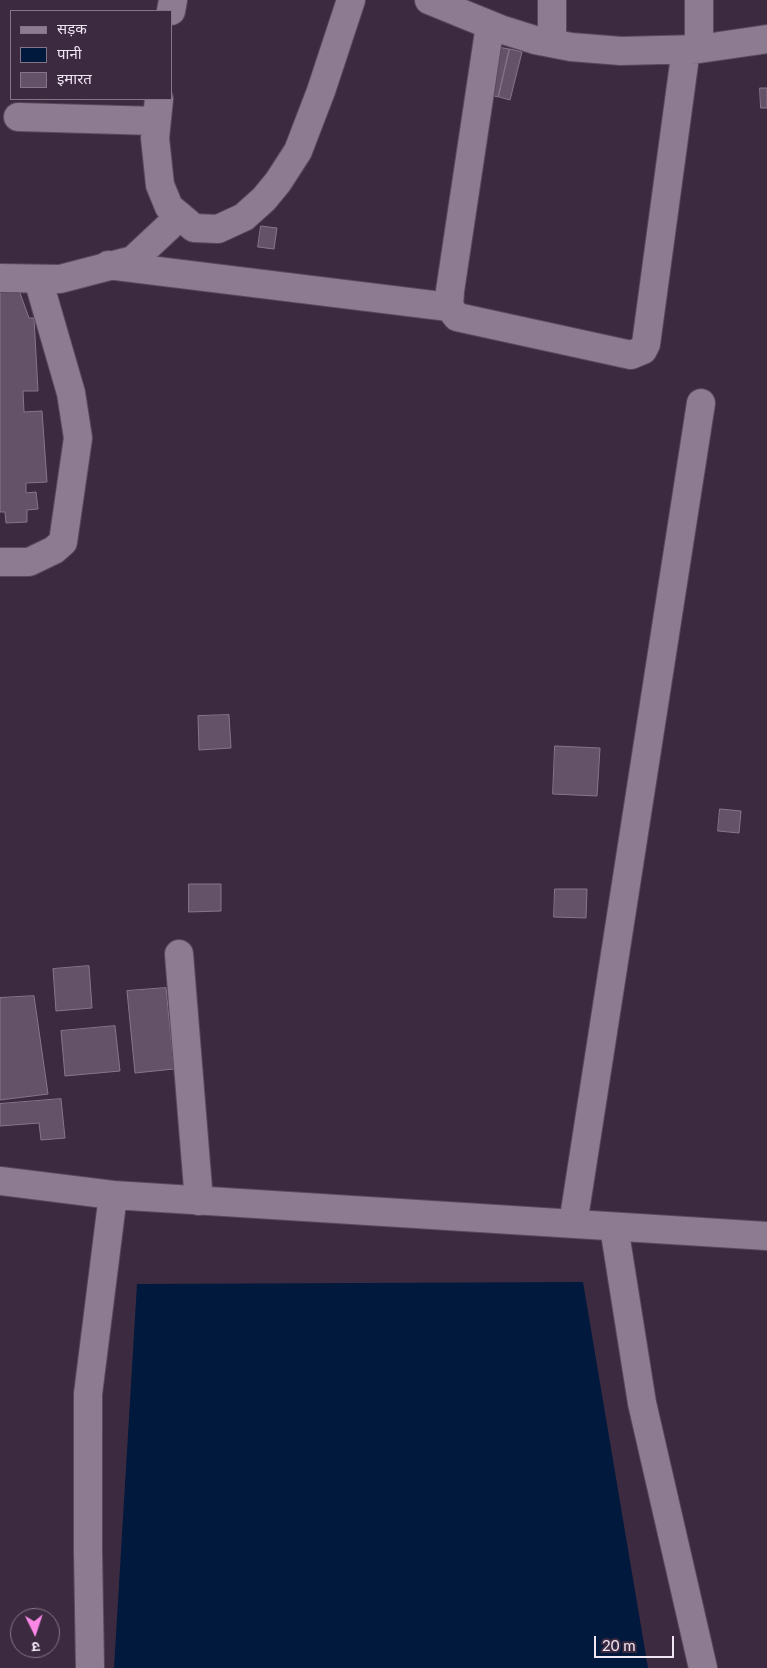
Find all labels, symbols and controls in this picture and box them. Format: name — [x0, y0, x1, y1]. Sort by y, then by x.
legend — [10, 10, 172, 100]
text: सड़क — [57, 19, 87, 37]
text: पानी — [57, 44, 82, 62]
text: इमारत — [57, 69, 92, 87]
north arrow — [10, 1608, 60, 1658]
scale bar — [597, 1626, 677, 1658]
text: 20 m — [602, 1636, 636, 1654]
text: उ — [31, 1639, 41, 1656]

